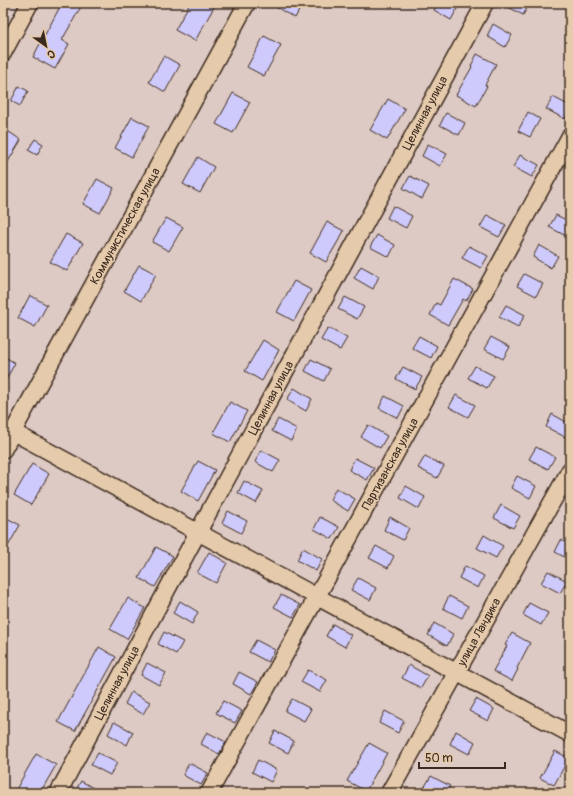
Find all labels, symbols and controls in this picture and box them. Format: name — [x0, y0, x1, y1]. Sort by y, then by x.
north arrow — [26, 26, 66, 66]
text: С — [45, 47, 58, 61]
street label: Целинная улица — [400, 73, 451, 153]
street label: Коммунистическая улица — [87, 165, 164, 287]
street label: Целинная улица — [246, 358, 297, 438]
street label: Партизанская улица — [359, 415, 422, 513]
street label: улица Ландика — [454, 595, 505, 670]
street label: Целинная улица — [92, 643, 143, 723]
scale bar — [419, 744, 505, 770]
text: 50 m — [425, 751, 453, 766]

